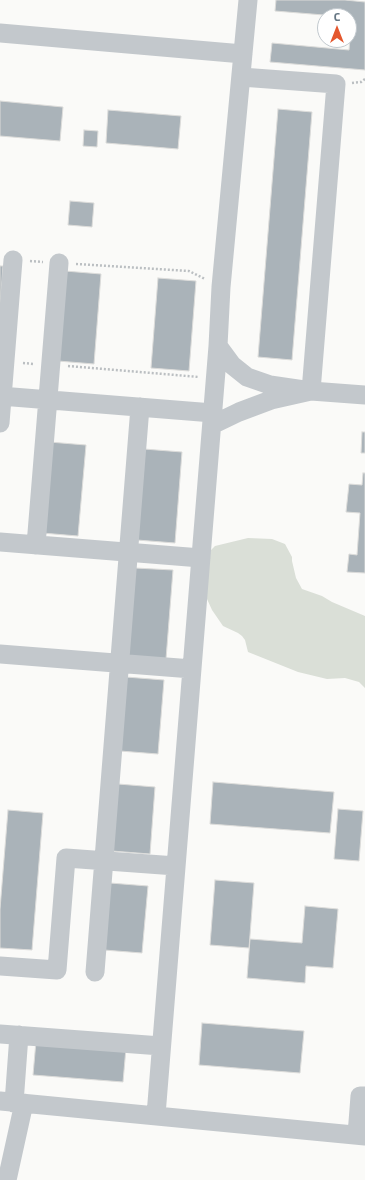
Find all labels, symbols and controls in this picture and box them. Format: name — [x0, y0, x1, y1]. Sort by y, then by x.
north arrow — [317, 8, 357, 48]
text: С — [334, 10, 340, 23]

